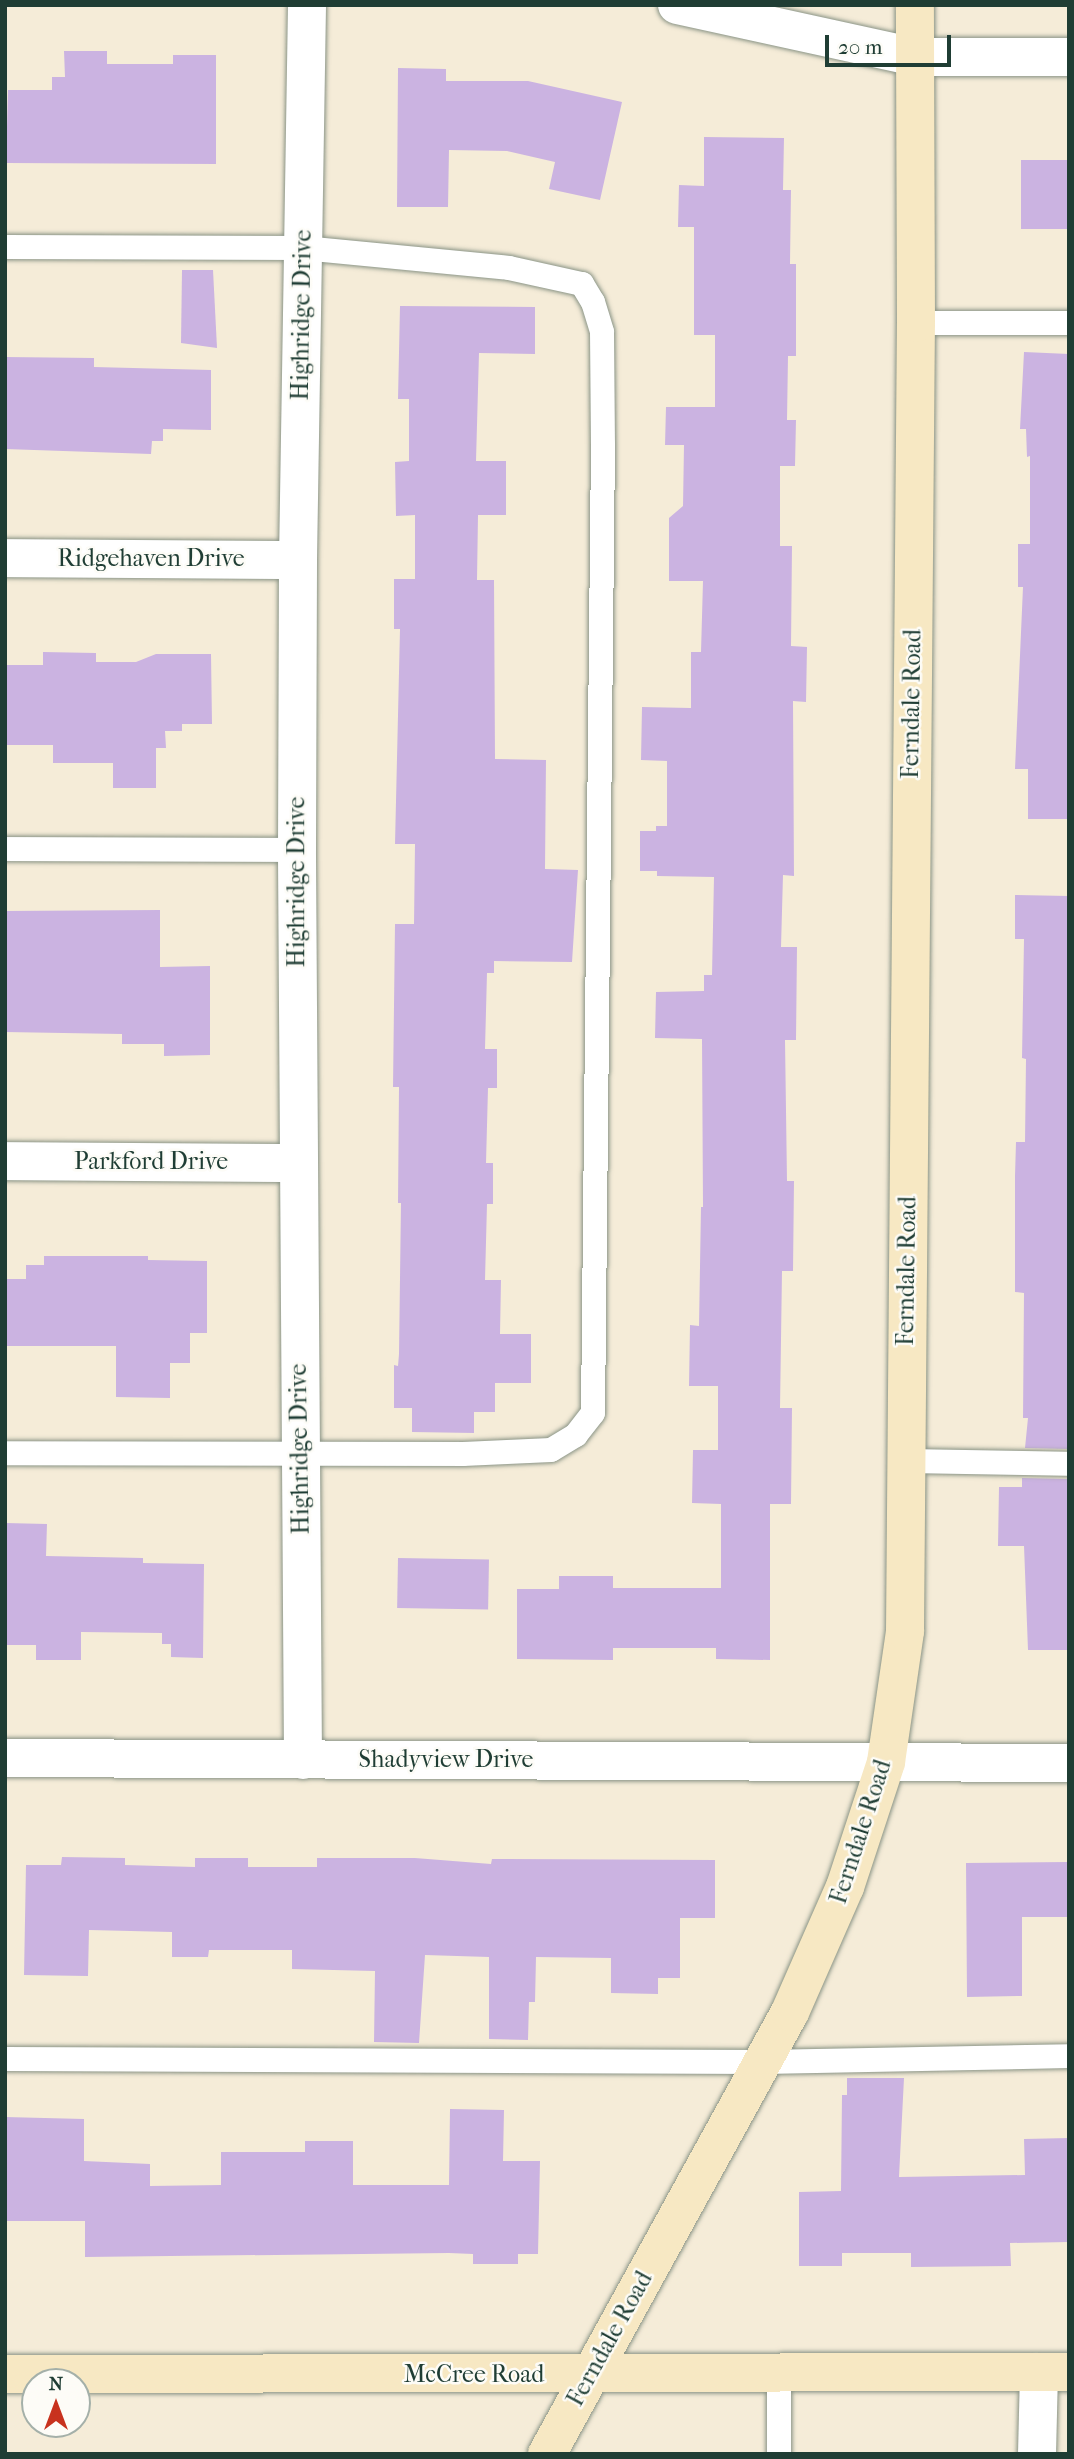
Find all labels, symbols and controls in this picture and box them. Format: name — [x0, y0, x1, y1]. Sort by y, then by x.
scale bar — [829, 21, 955, 65]
text: 20 m — [838, 35, 882, 59]
street label: Highridge Drive — [286, 229, 318, 401]
street label: Ridgehaven Drive — [57, 545, 245, 573]
street label: Ferndale Road — [896, 629, 928, 779]
street label: Highridge Drive — [283, 797, 311, 967]
street label: Parkford Drive — [74, 1148, 228, 1176]
street label: Ferndale Road — [891, 1196, 923, 1346]
street label: Highridge Drive — [284, 1363, 316, 1535]
street label: Shadyview Drive — [359, 1746, 533, 1774]
street label: Ferndale Road — [824, 1756, 898, 1908]
street label: Ferndale Road — [561, 2267, 659, 2411]
street label: McCree Road — [404, 2361, 544, 2389]
north arrow — [21, 2368, 91, 2438]
text: N — [49, 2373, 63, 2395]

